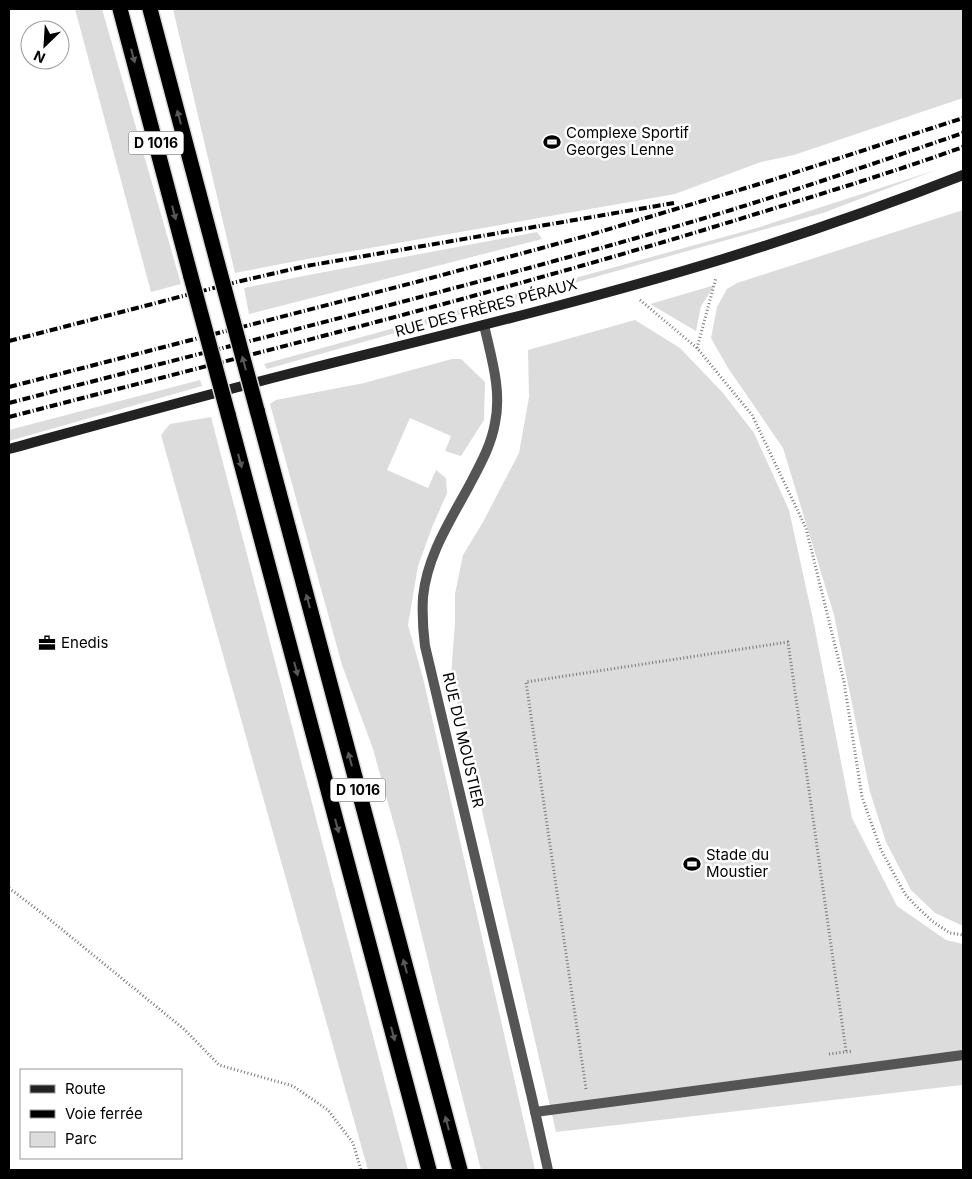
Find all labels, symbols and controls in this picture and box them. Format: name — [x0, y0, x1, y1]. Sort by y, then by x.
north arrow — [20, 20, 70, 70]
text: N — [31, 47, 48, 67]
one-way arrow — [129, 48, 137, 63]
one-way arrow — [175, 109, 183, 124]
place label: Complexe Sportif Georges Lenne — [566, 123, 689, 159]
road number: D 1016 — [128, 132, 184, 154]
sports icon: Complexe Sportif Georges Lenne — [542, 132, 562, 152]
one-way arrow — [171, 205, 179, 220]
street label: RUE DES FRÈRES PÉRAUX — [393, 274, 579, 341]
one-way arrow — [240, 355, 248, 370]
one-way arrow — [236, 454, 244, 469]
one-way arrow — [304, 594, 312, 609]
office icon: Enedis — [37, 633, 57, 653]
place label: Enedis — [61, 633, 108, 652]
one-way arrow — [292, 661, 300, 676]
street label: RUE DU MOUSTIER — [439, 670, 488, 810]
one-way arrow — [345, 751, 353, 766]
road number: D 1016 — [330, 778, 386, 802]
one-way arrow — [334, 819, 342, 834]
place label: Stade du Moustier — [706, 845, 769, 881]
sports icon: Stade du Moustier — [682, 854, 702, 874]
one-way arrow — [401, 959, 409, 974]
one-way arrow — [389, 1026, 397, 1041]
legend — [20, 1069, 182, 1159]
text: Route — [65, 1079, 106, 1098]
text: Voie ferrée — [65, 1104, 143, 1123]
one-way arrow — [443, 1116, 451, 1131]
text: Parc — [65, 1129, 97, 1148]

